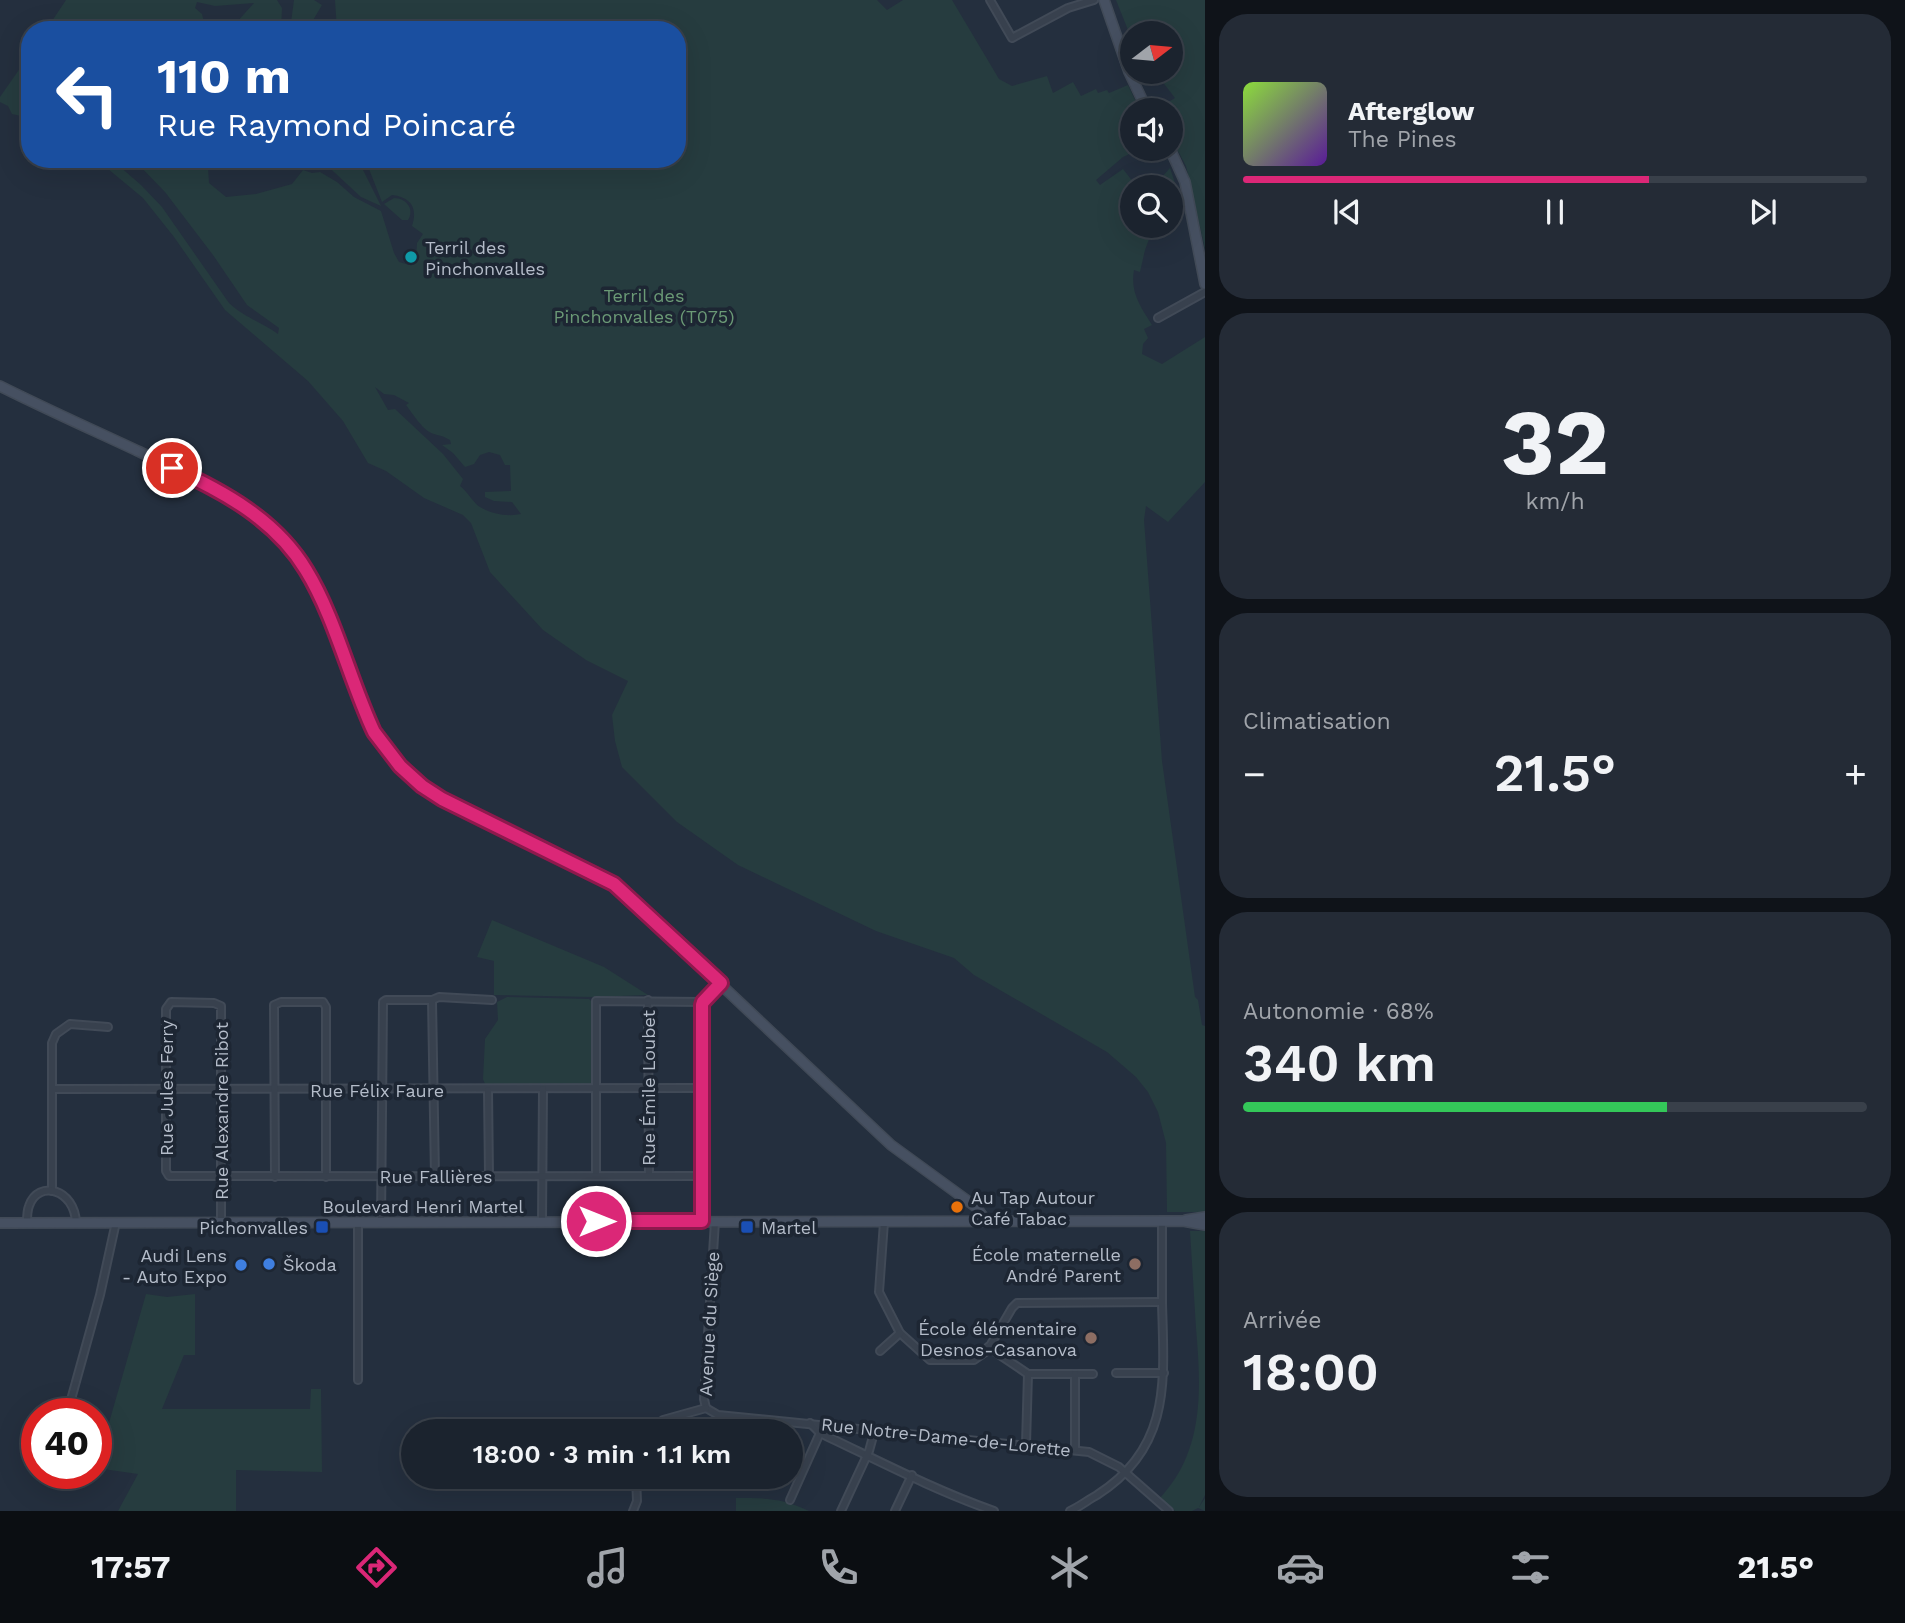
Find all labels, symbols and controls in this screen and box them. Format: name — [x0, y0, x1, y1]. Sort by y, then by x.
north arrow — [1120, 21, 1183, 84]
map controls — [1120, 21, 1183, 238]
text: 110 m — [157, 47, 291, 105]
icon: left — [42, 49, 133, 140]
text: Afterglow — [1348, 96, 1474, 126]
button: sound — [1120, 98, 1183, 161]
text: Rue Raymond Poincaré — [157, 106, 516, 144]
text: The Pines — [1348, 126, 1457, 153]
button: search — [1120, 175, 1183, 238]
icon: previous — [1328, 193, 1366, 231]
icon: pause — [1536, 193, 1574, 231]
icon: next — [1744, 193, 1782, 231]
place label: Terril des Pinchonvalles — [425, 237, 545, 279]
marker: Terril des Pinchonvalles — [403, 249, 419, 265]
park label: Terril des Pinchonvalles (T075) — [553, 285, 735, 327]
text: 32 — [1501, 389, 1609, 496]
pin — [142, 438, 202, 498]
icon: arrive — [153, 449, 191, 487]
text: km/h — [1525, 488, 1585, 515]
text: Climatisation — [1243, 708, 1391, 735]
text: 21.5° — [1494, 743, 1616, 804]
text: − — [1243, 752, 1266, 796]
text: + — [1844, 752, 1867, 796]
text: Autonomie · 68% — [1243, 998, 1434, 1025]
street label: Rue Émile Loubet — [638, 1009, 659, 1166]
street label: Rue Jules Ferry — [156, 1019, 177, 1156]
street label: Rue Alexandre Ribot — [211, 1022, 232, 1200]
text: 340 km — [1243, 1033, 1436, 1094]
street label: Rue Félix Faure — [310, 1080, 444, 1101]
street label: Rue Fallières — [380, 1166, 492, 1187]
position arrow — [559, 1184, 633, 1258]
place label: Au Tap Autour Café Tabac — [971, 1187, 1095, 1229]
street label: Boulevard Henri Martel — [322, 1196, 524, 1217]
marker: Au Tap Autour Café Tabac — [949, 1199, 965, 1215]
place label: Pichonvalles — [199, 1217, 308, 1238]
place label: Martel — [761, 1217, 817, 1238]
marker: Pichonvalles — [314, 1219, 330, 1235]
marker: Martel — [739, 1219, 755, 1235]
place label: École maternelle André Parent — [972, 1244, 1121, 1286]
place label: Audi Lens - Auto Expo — [122, 1245, 227, 1287]
street label: Avenue du Siège — [695, 1251, 723, 1397]
place label: Škoda — [283, 1254, 337, 1275]
marker: Škoda — [261, 1256, 277, 1272]
marker: École maternelle André Parent — [1127, 1256, 1143, 1272]
marker: Audi Lens - Auto Expo — [233, 1257, 249, 1273]
text: Arrivée — [1243, 1307, 1322, 1334]
place label: École élémentaire Desnos-Casanova — [918, 1318, 1077, 1360]
marker: École élémentaire Desnos-Casanova — [1083, 1330, 1099, 1346]
text: 18:00 — [1243, 1342, 1379, 1403]
speed limit sign: 40 — [21, 1398, 112, 1489]
street label: Rue Notre-Dame-de-Lorette — [820, 1413, 1072, 1461]
text: 18:00 · 3 min · 1.1 km — [473, 1439, 731, 1469]
icon: directions — [352, 1543, 401, 1592]
icon: music — [583, 1543, 632, 1592]
icon: phone — [814, 1543, 863, 1592]
icon: climate — [1045, 1543, 1094, 1592]
icon: car — [1276, 1543, 1325, 1592]
icon: filters — [1506, 1543, 1555, 1592]
text: 17:57 — [91, 1548, 170, 1586]
text: 21.5° — [1737, 1548, 1814, 1586]

